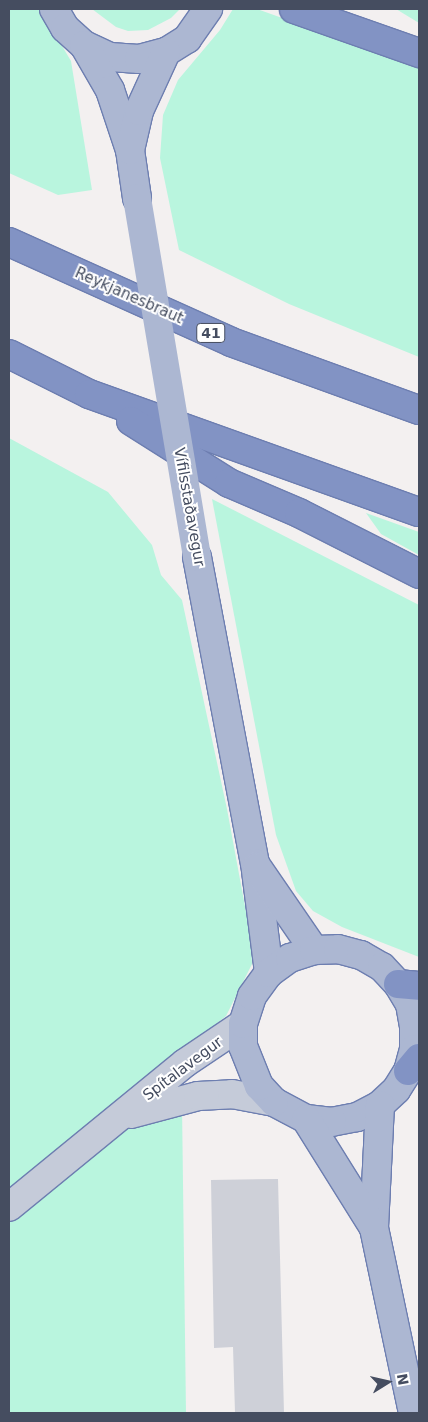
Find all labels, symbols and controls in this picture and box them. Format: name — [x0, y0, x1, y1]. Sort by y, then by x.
street label: Reykjanesbraut — [72, 264, 186, 328]
road number: 41 — [196, 322, 226, 344]
street label: Vífilsstaðavegur — [170, 446, 208, 568]
street label: Spítalavegur — [140, 1033, 226, 1105]
north arrow — [363, 1357, 413, 1407]
text: N — [394, 1372, 412, 1387]

